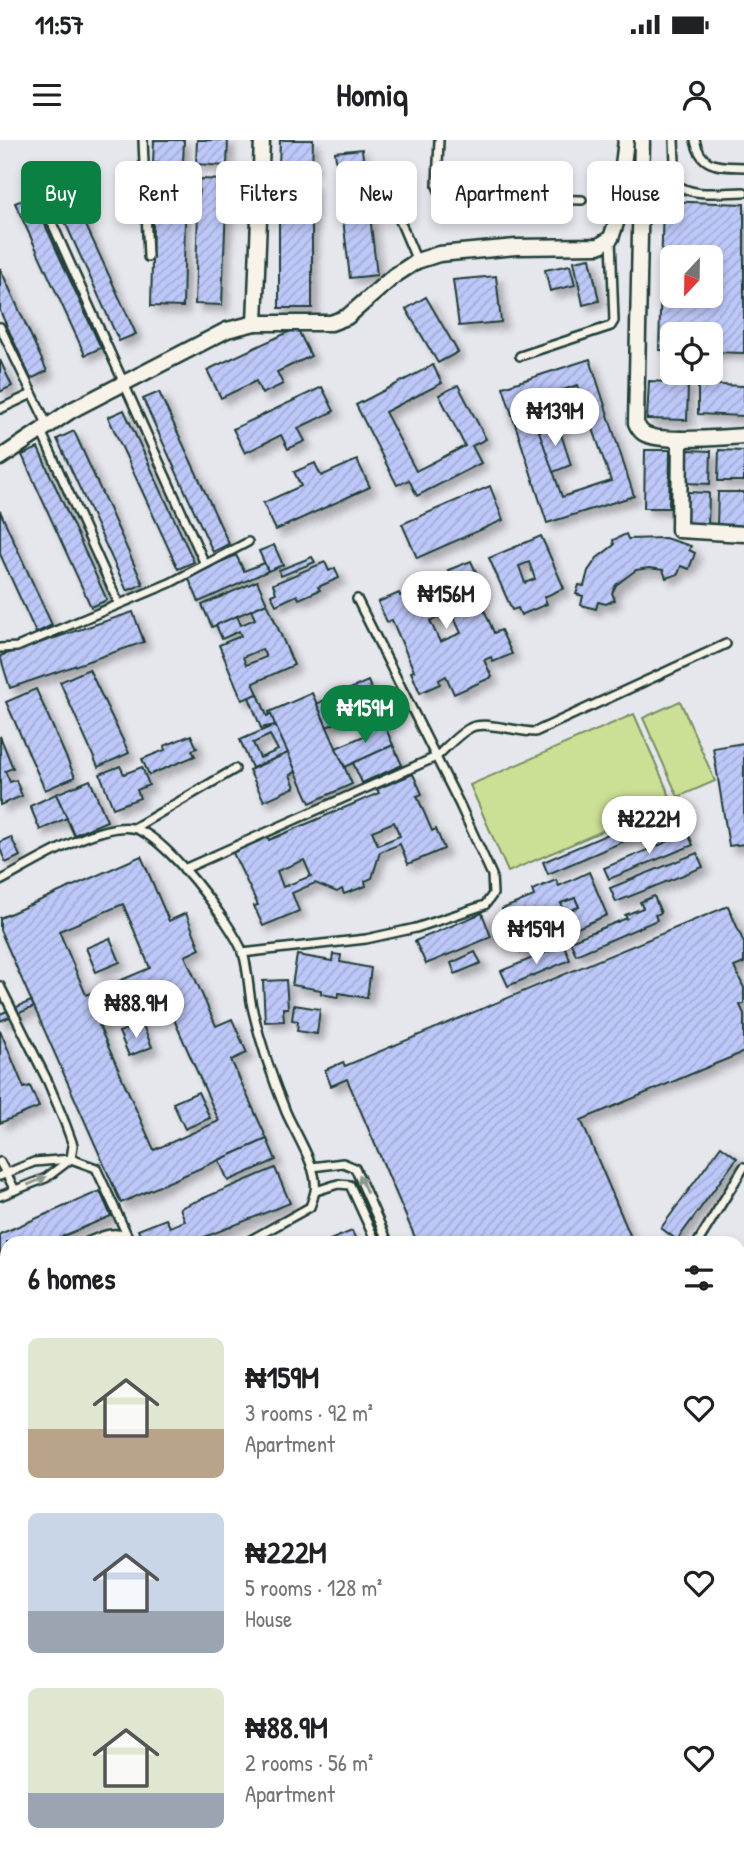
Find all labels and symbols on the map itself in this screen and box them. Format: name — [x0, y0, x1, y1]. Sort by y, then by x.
north arrow — [660, 245, 723, 308]
pin: ₦139M — [506, 388, 604, 448]
pin: ₦156M — [397, 572, 495, 631]
pin: ₦159M — [316, 686, 414, 745]
pin: ₦222M — [600, 796, 698, 856]
pin: ₦159M — [487, 906, 585, 966]
pin: ₦88.9M — [79, 981, 193, 1040]
one-way arrow — [357, 1174, 368, 1195]
one-way arrow — [27, 1175, 48, 1186]

